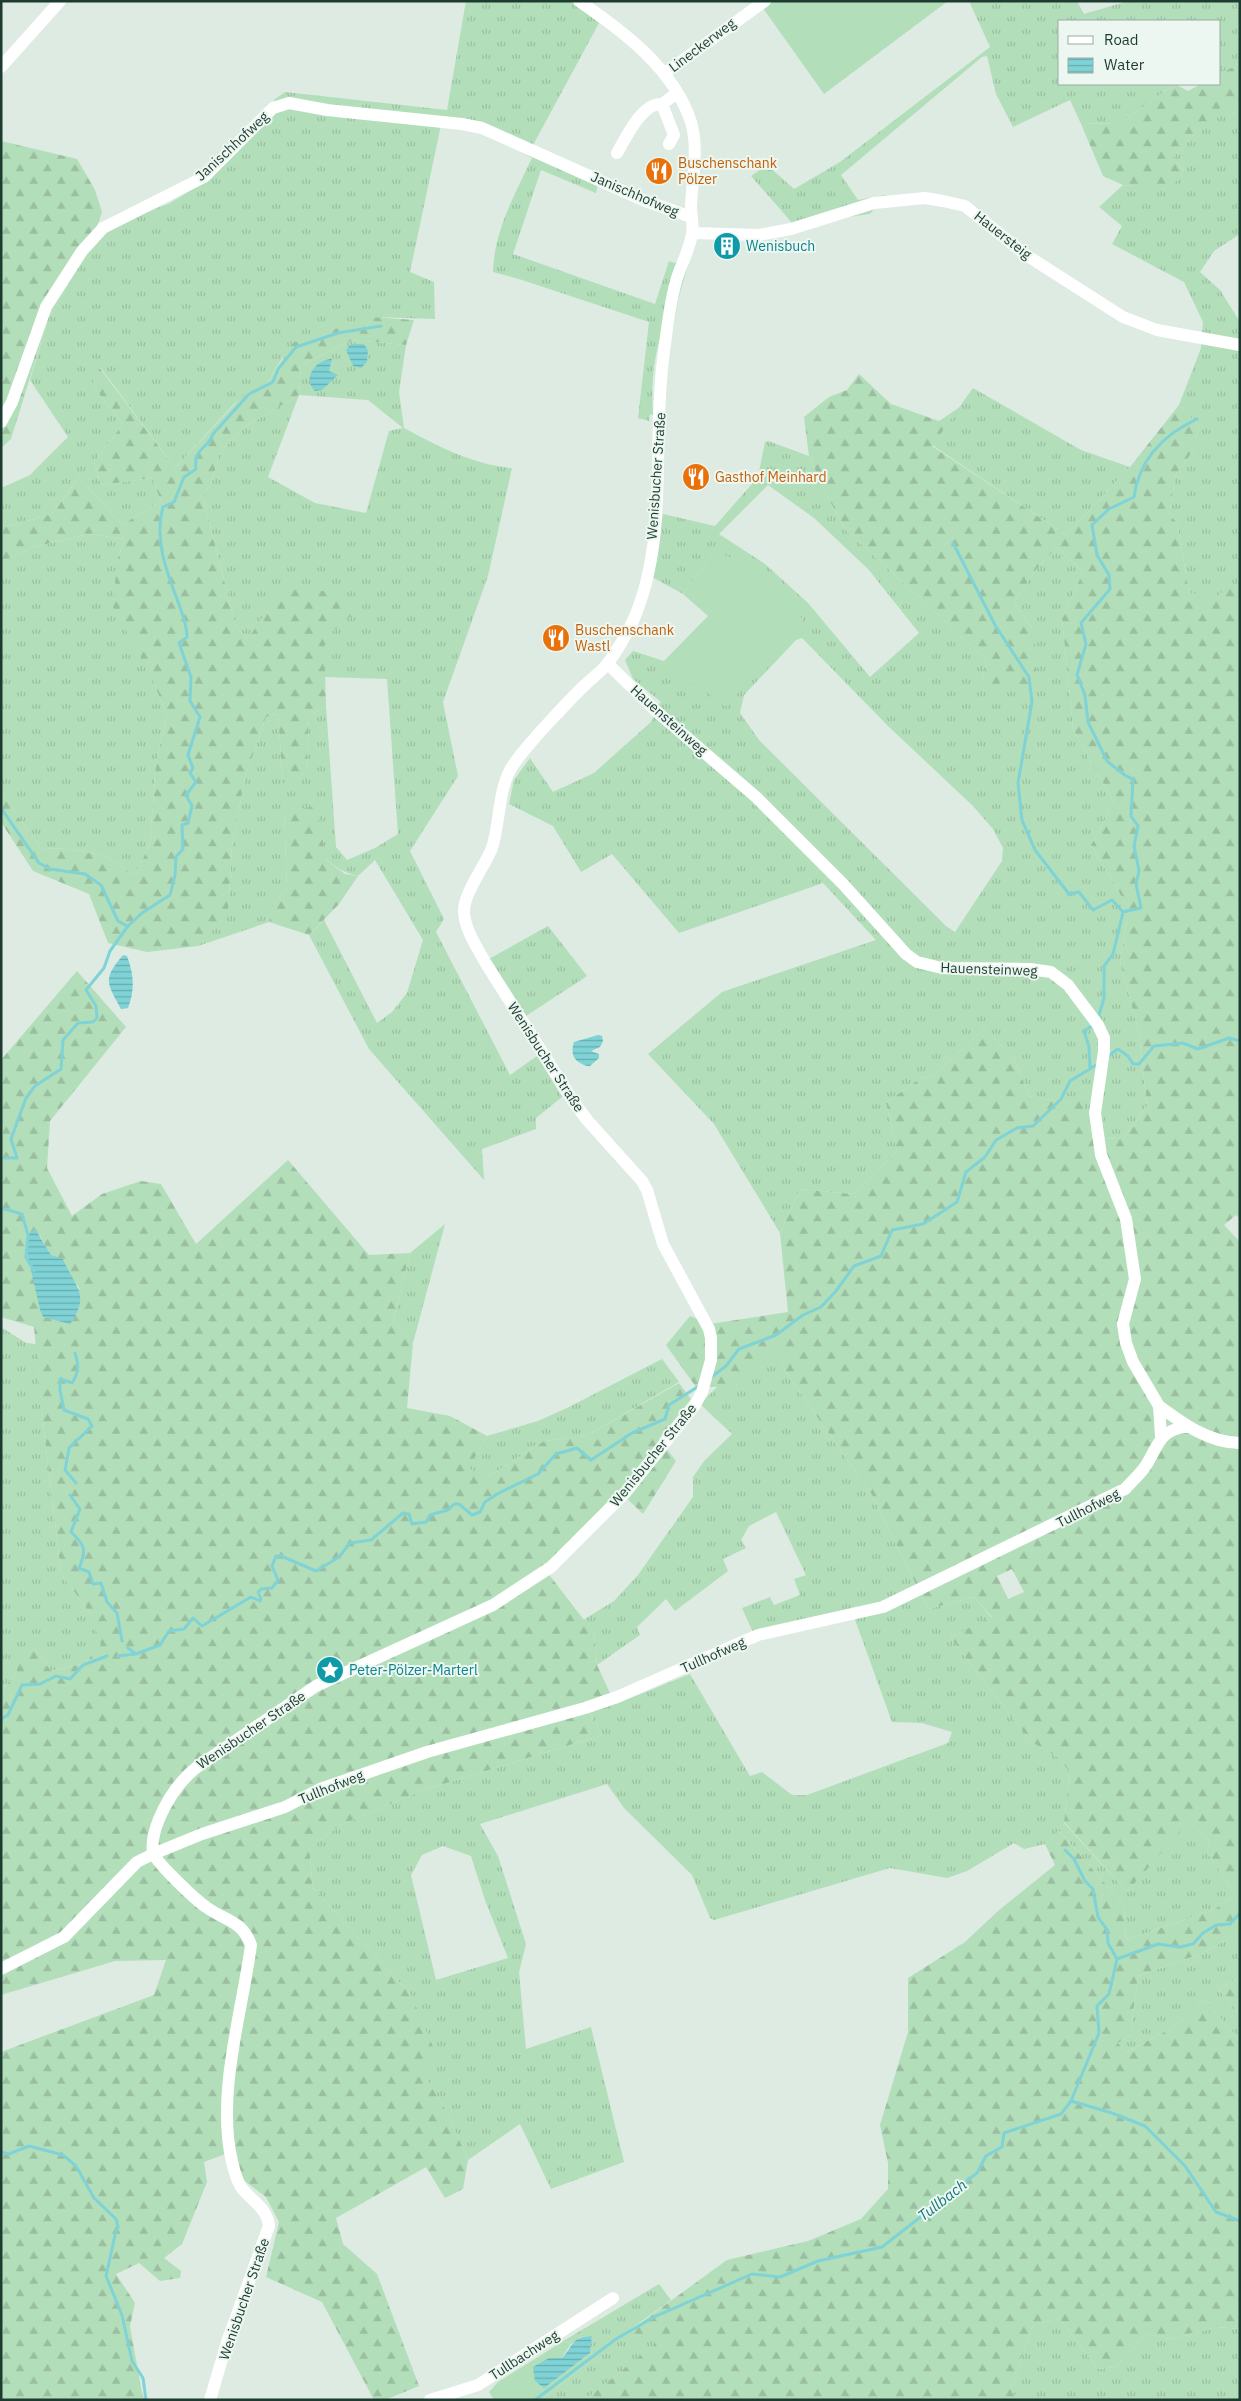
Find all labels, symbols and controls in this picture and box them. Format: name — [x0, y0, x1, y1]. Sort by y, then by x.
street label: Lineckerweg — [665, 14, 739, 76]
legend — [1058, 20, 1221, 85]
text: Road — [1104, 30, 1139, 49]
text: Water — [1104, 55, 1145, 74]
street label: Janischhofweg — [192, 107, 273, 185]
place label: Buschenschank Pölzer — [678, 154, 778, 188]
restaurant icon: Buschenschank Pölzer — [644, 156, 674, 186]
street label: Janischhofweg — [588, 167, 682, 221]
street label: Hauersteig — [971, 207, 1036, 263]
building icon: Wenisbuch — [712, 231, 742, 261]
place label: Wenisbuch — [746, 237, 815, 255]
street label: Wenisbucher Straße — [643, 411, 669, 540]
restaurant icon: Gasthof Meinhard — [681, 462, 711, 492]
place label: Gasthof Meinhard — [715, 468, 827, 486]
place label: Buschenschank Wastl — [575, 621, 675, 655]
restaurant icon: Buschenschank Wastl — [541, 623, 571, 653]
street label: Hauensteinweg — [627, 681, 712, 760]
street label: Hauensteinweg — [940, 958, 1039, 980]
street label: Wenisbucher Straße — [504, 999, 588, 1116]
street label: Wenisbucher Straße — [606, 1399, 700, 1510]
street label: Tullhofweg — [1053, 1484, 1123, 1532]
street label: Tullhofweg — [678, 1633, 749, 1677]
place icon: Peter-Pölzer-Marterl — [315, 1655, 345, 1685]
place label: Peter-Pölzer-Marterl — [349, 1661, 478, 1679]
street label: Wenisbucher Straße — [193, 1687, 309, 1773]
street label: Tullhofweg — [296, 1766, 367, 1808]
water label: Tullbach — [914, 2175, 970, 2225]
street label: Wenisbucher Straße — [215, 2235, 273, 2362]
street label: Tullbachweg — [486, 2326, 563, 2384]

